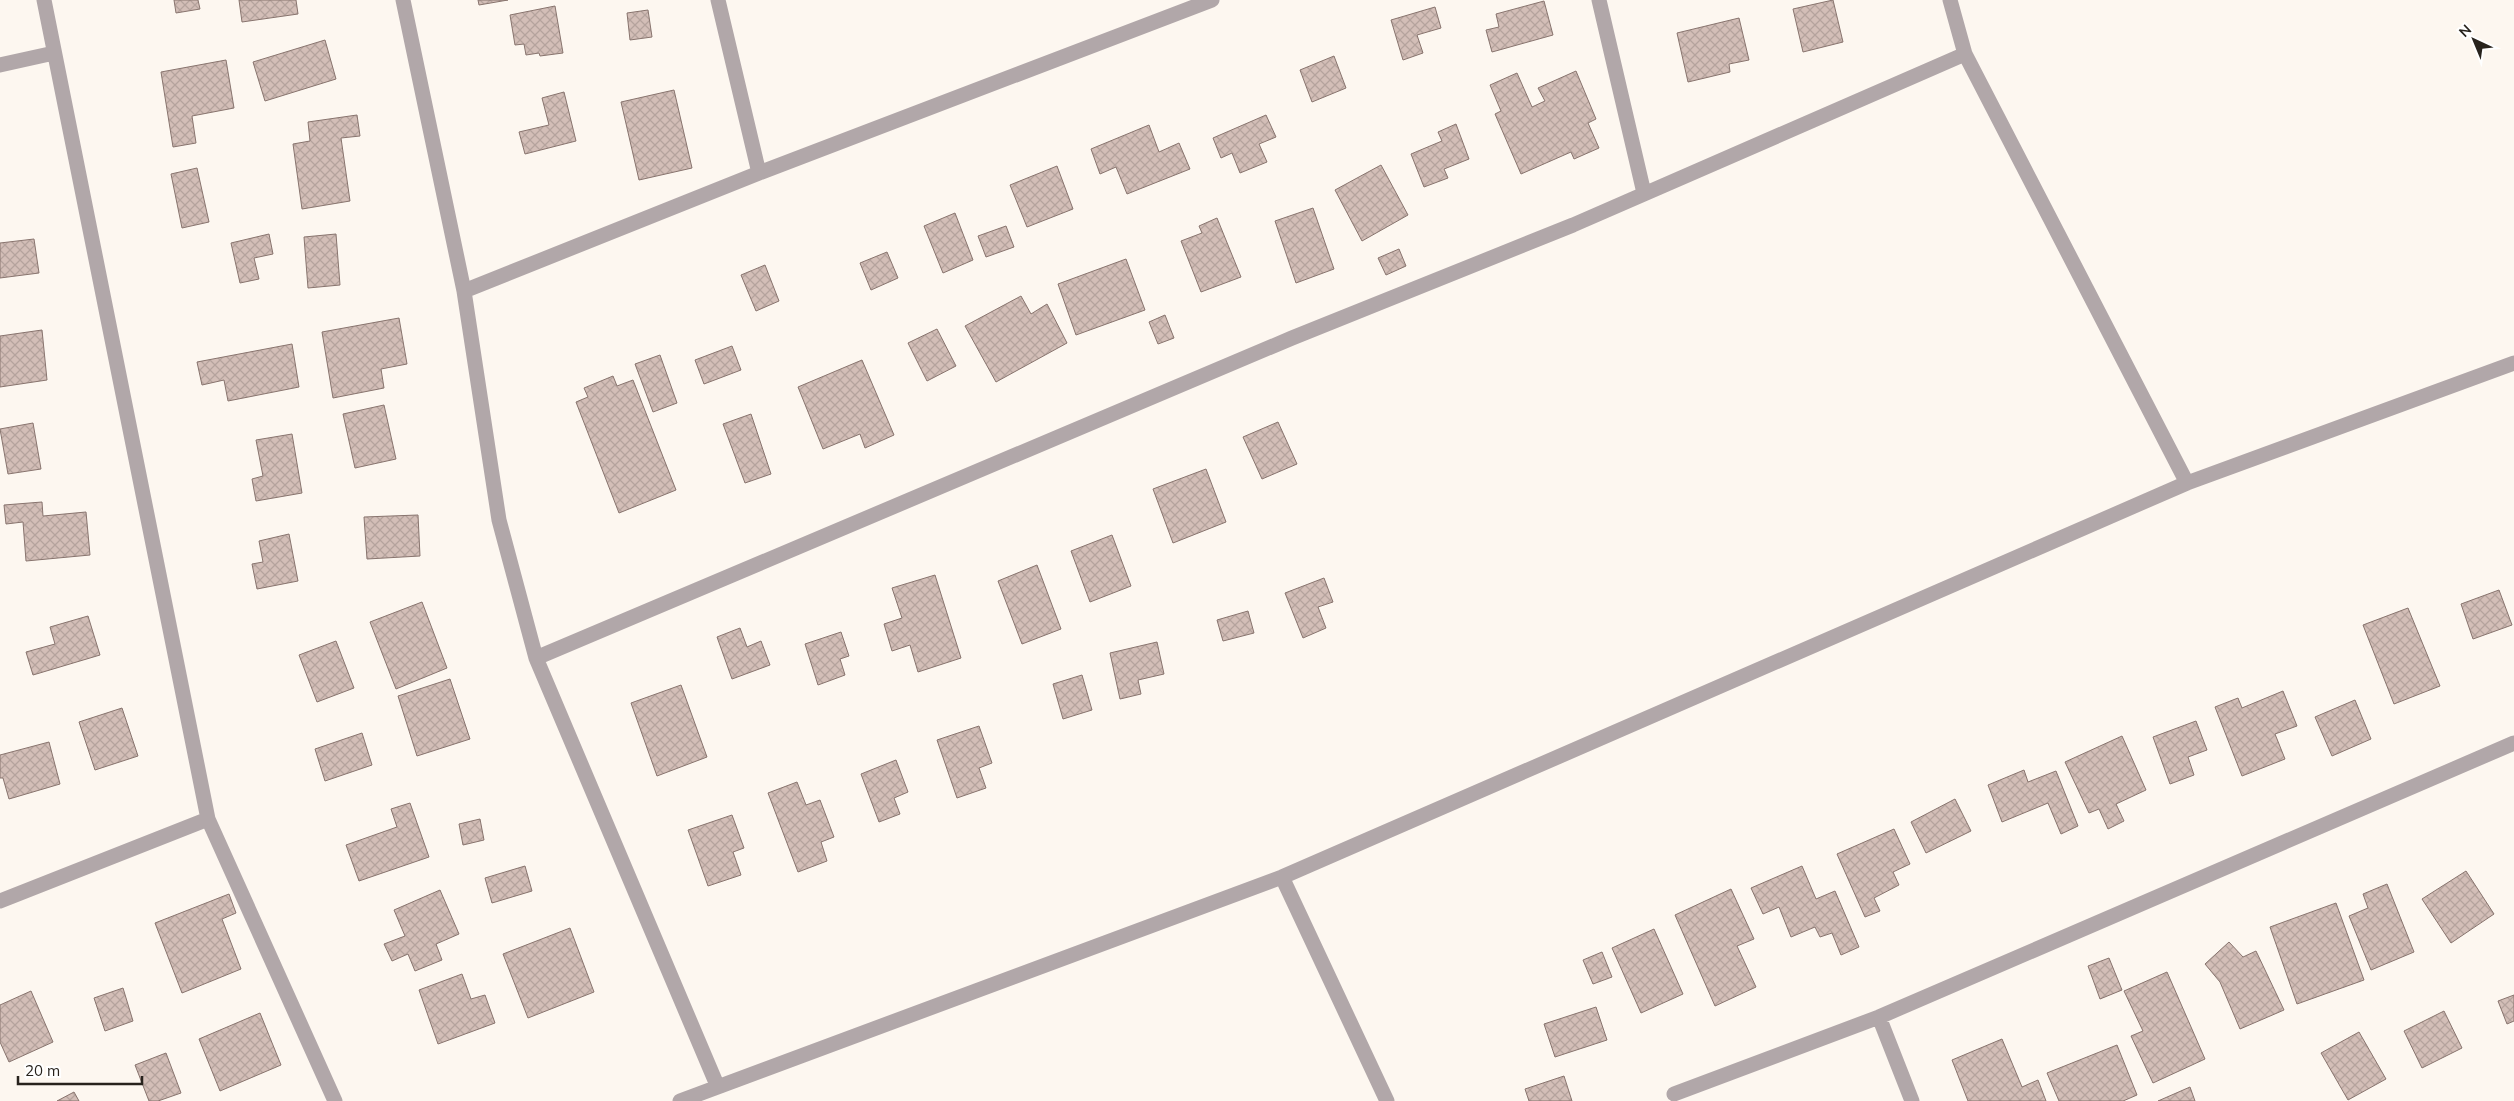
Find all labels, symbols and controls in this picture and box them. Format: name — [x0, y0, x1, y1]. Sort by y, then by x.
north arrow — [2449, 15, 2499, 65]
text: N — [2455, 21, 2475, 41]
scale bar — [18, 1054, 141, 1086]
text: 20 m — [25, 1061, 60, 1080]

